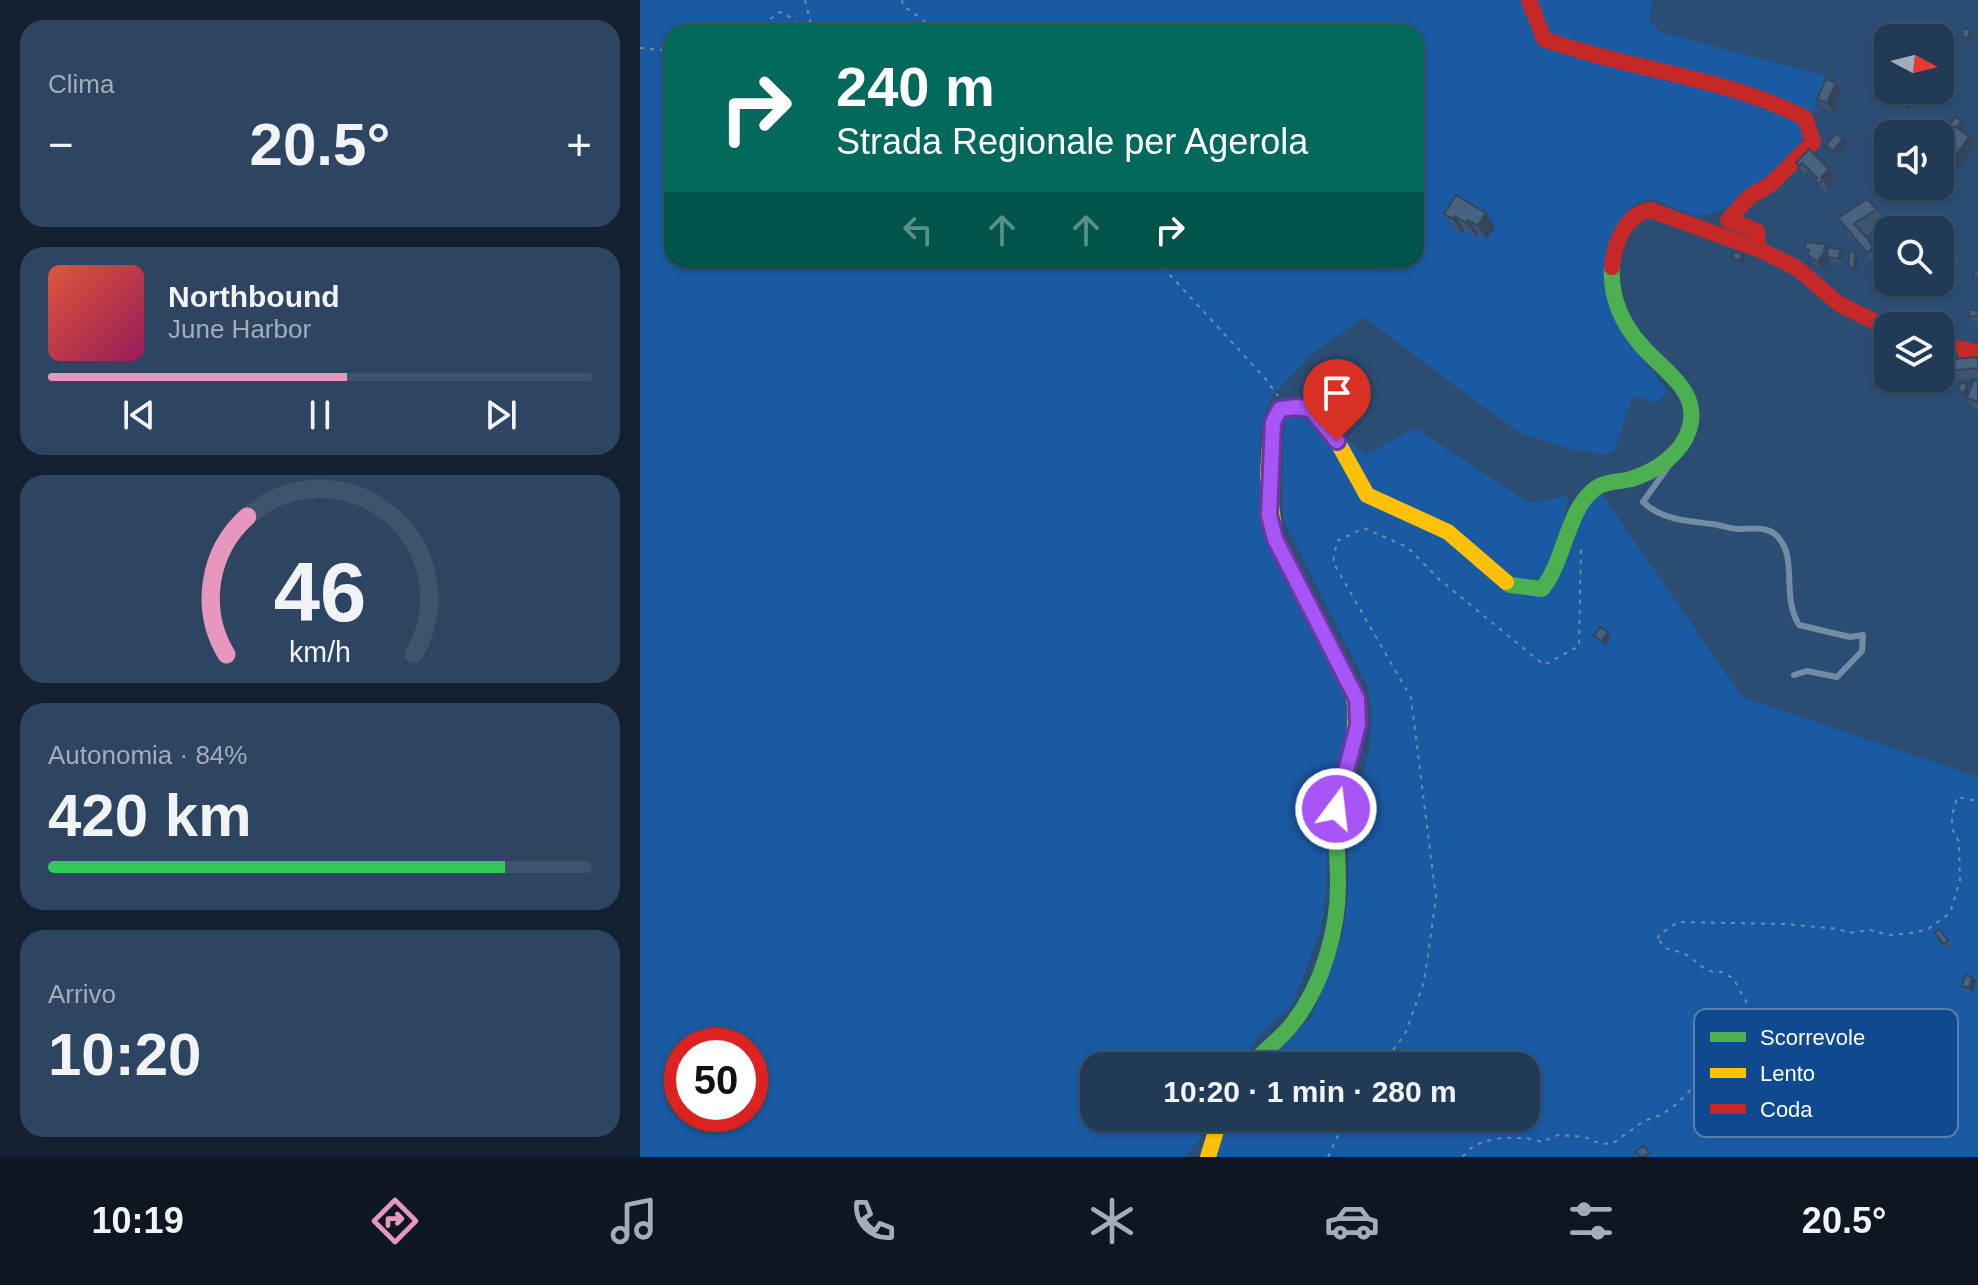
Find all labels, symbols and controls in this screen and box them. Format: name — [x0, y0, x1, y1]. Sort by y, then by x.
north arrow — [1874, 24, 1954, 104]
map controls — [1874, 24, 1954, 392]
text: 240 m — [836, 55, 995, 118]
icon: right — [704, 56, 808, 160]
text: Clima — [48, 69, 114, 99]
text: 20.5° — [250, 111, 390, 178]
text: − — [48, 120, 74, 169]
text: + — [566, 120, 592, 169]
button: sound — [1874, 120, 1954, 200]
text: Strada Regionale per Agerola — [836, 121, 1308, 162]
icon: left — [896, 208, 940, 252]
icon: ahead — [980, 208, 1024, 252]
icon: ahead — [1064, 208, 1108, 252]
icon: right — [1148, 208, 1192, 252]
button: search — [1874, 216, 1954, 296]
text: Northbound — [168, 280, 340, 313]
button: layers — [1874, 312, 1954, 392]
text: June Harbor — [168, 314, 311, 344]
pin — [1303, 359, 1371, 441]
icon: arrive — [1315, 371, 1359, 415]
icon: previous — [117, 393, 161, 437]
icon: pause — [298, 393, 342, 437]
icon: next — [479, 393, 523, 437]
text: 46 — [274, 545, 366, 638]
text: km/h — [289, 636, 351, 668]
text: Autonomia · 84% — [48, 740, 247, 770]
position arrow — [1294, 767, 1378, 851]
text: 420 km — [48, 782, 252, 849]
text: Arrivo — [48, 979, 116, 1009]
legend — [1694, 1009, 1958, 1137]
text: 10:20 — [48, 1021, 201, 1088]
text: Scorrevole — [1760, 1025, 1865, 1050]
speed limit sign: 50 — [664, 1028, 768, 1132]
text: Lento — [1760, 1061, 1815, 1086]
text: 10:20 · 1 min · 280 m — [1163, 1075, 1457, 1108]
text: Coda — [1760, 1097, 1813, 1122]
icon: directions — [367, 1193, 423, 1249]
icon: music — [606, 1193, 662, 1249]
icon: phone — [845, 1193, 901, 1249]
icon: climate — [1084, 1193, 1140, 1249]
icon: car — [1324, 1193, 1380, 1249]
icon: filters — [1563, 1193, 1619, 1249]
text: 10:19 — [92, 1200, 184, 1241]
text: 20.5° — [1802, 1200, 1886, 1241]

